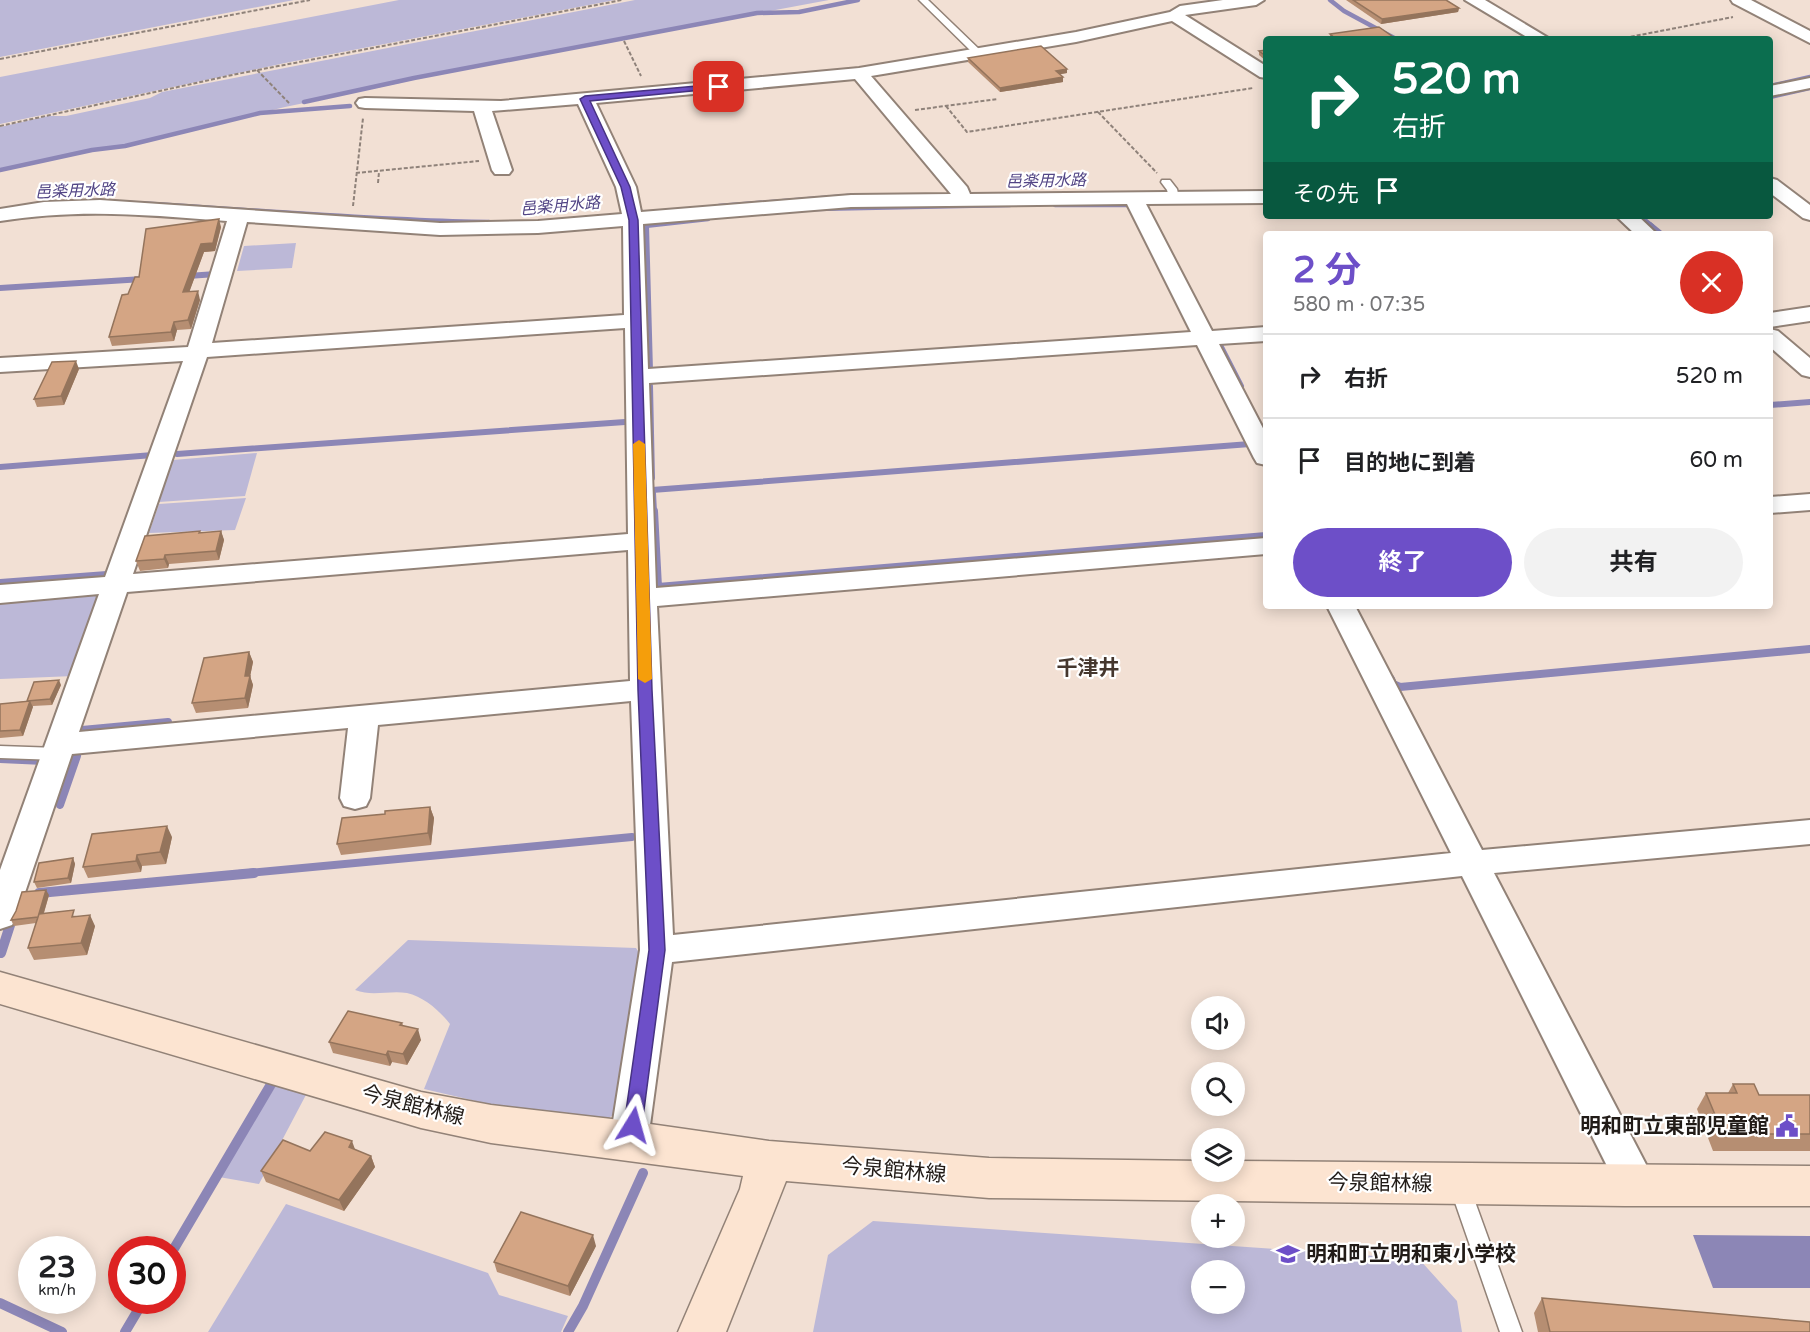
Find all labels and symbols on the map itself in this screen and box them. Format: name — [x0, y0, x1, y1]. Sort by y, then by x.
pin — [693, 61, 744, 112]
water label: 邑楽用水路 — [1006, 170, 1088, 192]
water label: 邑楽用水路 — [35, 180, 117, 202]
water label: 邑楽用水路 — [519, 192, 603, 219]
district label: 千津井 — [1057, 656, 1120, 681]
street label: 今泉館林線 — [359, 1081, 467, 1130]
position arrow — [601, 1093, 665, 1157]
public building icon: 明和町立東部児童館 — [1774, 1113, 1800, 1139]
place label: 明和町立東部児童館 — [1580, 1114, 1769, 1139]
street label: 今泉館林線 — [841, 1153, 947, 1188]
street label: 今泉館林線 — [1327, 1170, 1433, 1197]
speed limit sign: 30 — [108, 1236, 186, 1314]
school or university icon: 明和町立明和東小学校 — [1275, 1241, 1301, 1267]
place label: 明和町立明和東小学校 — [1306, 1242, 1516, 1267]

